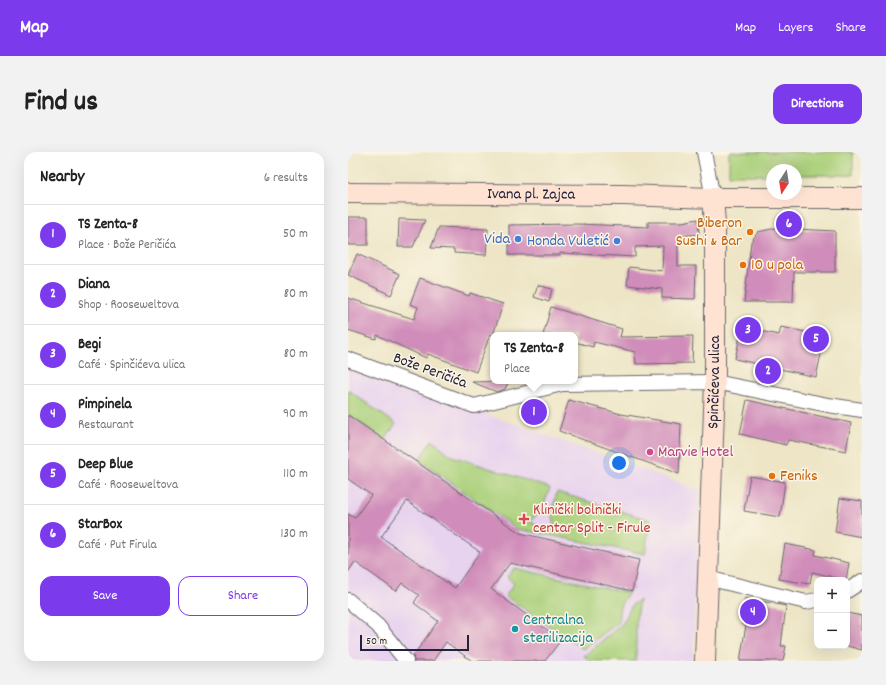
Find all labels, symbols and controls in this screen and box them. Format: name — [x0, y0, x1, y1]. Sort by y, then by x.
text: Map — [20, 15, 49, 42]
text: Map — [735, 18, 756, 38]
text: Layers — [778, 18, 813, 38]
text: Share — [835, 18, 866, 38]
text: Find us — [24, 84, 98, 124]
button: Directions — [773, 84, 862, 124]
north arrow — [766, 164, 802, 200]
text: Nearby — [40, 166, 84, 190]
text: 6 results — [264, 169, 308, 188]
street label: Ivana pl. Zajca — [487, 183, 576, 206]
pin: 6 — [776, 209, 802, 239]
place label: Biberon Sushi & Bar — [676, 212, 742, 253]
text: TS Zenta-8 — [78, 214, 138, 236]
text: 1 — [52, 225, 54, 244]
text: 50 m — [283, 225, 308, 244]
marker: Biberon Sushi & Bar — [745, 227, 755, 237]
place label: Vida — [484, 228, 510, 251]
place label: Honda Vuletić — [527, 230, 609, 253]
marker: Vida — [513, 234, 523, 244]
text: Place · Bože Peričića — [78, 236, 176, 255]
marker: Honda Vuletić — [612, 236, 622, 246]
place label: 10 u pola — [751, 254, 804, 277]
marker: 10 u pola — [738, 260, 748, 270]
text: Diana — [78, 274, 110, 296]
text: 2 — [50, 285, 56, 304]
text: 80 m — [284, 285, 308, 304]
text: Shop · Rooseweltova — [78, 296, 179, 315]
pin: 3 — [735, 315, 761, 345]
pin: 5 — [803, 324, 829, 354]
popup — [490, 332, 578, 384]
text: Begi — [78, 334, 101, 356]
street label: Spinčićeva ulica — [702, 335, 727, 429]
text: TS Zenta-8 — [504, 338, 564, 360]
text: 3 — [50, 345, 56, 364]
text: 80 m — [284, 345, 308, 364]
street label: Bože Peričića — [390, 347, 471, 395]
text: Café · Spinčićeva ulica — [78, 356, 185, 375]
pin: 2 — [755, 356, 781, 386]
text: Place — [504, 360, 530, 379]
text: Pimpinela — [78, 394, 132, 416]
pin: 1 — [521, 397, 547, 427]
text: 4 — [50, 405, 56, 424]
text: 90 m — [283, 405, 308, 424]
text: Restaurant — [78, 416, 134, 435]
place label: Marvie Hotel — [658, 441, 733, 464]
marker: Marvie Hotel — [645, 447, 655, 457]
your location — [609, 453, 629, 473]
text: Deep Blue — [78, 454, 133, 476]
text: 5 — [50, 465, 56, 484]
text: 110 m — [283, 465, 308, 484]
place label: Feniks — [780, 465, 818, 488]
marker: Feniks — [767, 471, 777, 481]
text: Café · Rooseweltova — [78, 476, 178, 495]
place label: Klinički bolnički centar Split - Firule — [533, 499, 651, 540]
marker: Klinički bolnički centar Split - Firule — [518, 513, 530, 525]
text: StarBox — [78, 514, 122, 536]
text: 6 — [50, 525, 56, 544]
text: 130 m — [280, 525, 308, 544]
text: Café · Put Firula — [78, 536, 157, 555]
button: Save — [40, 576, 170, 616]
button: Share — [178, 576, 308, 616]
map controls — [814, 577, 850, 649]
button: + — [814, 577, 850, 613]
pin: 4 — [740, 597, 766, 627]
place label: Centralna sterilizacija — [523, 609, 593, 650]
button: − — [814, 613, 850, 649]
marker: Centralna sterilizacija — [510, 624, 520, 634]
scale bar — [360, 633, 469, 652]
text: 50 m — [366, 634, 387, 650]

